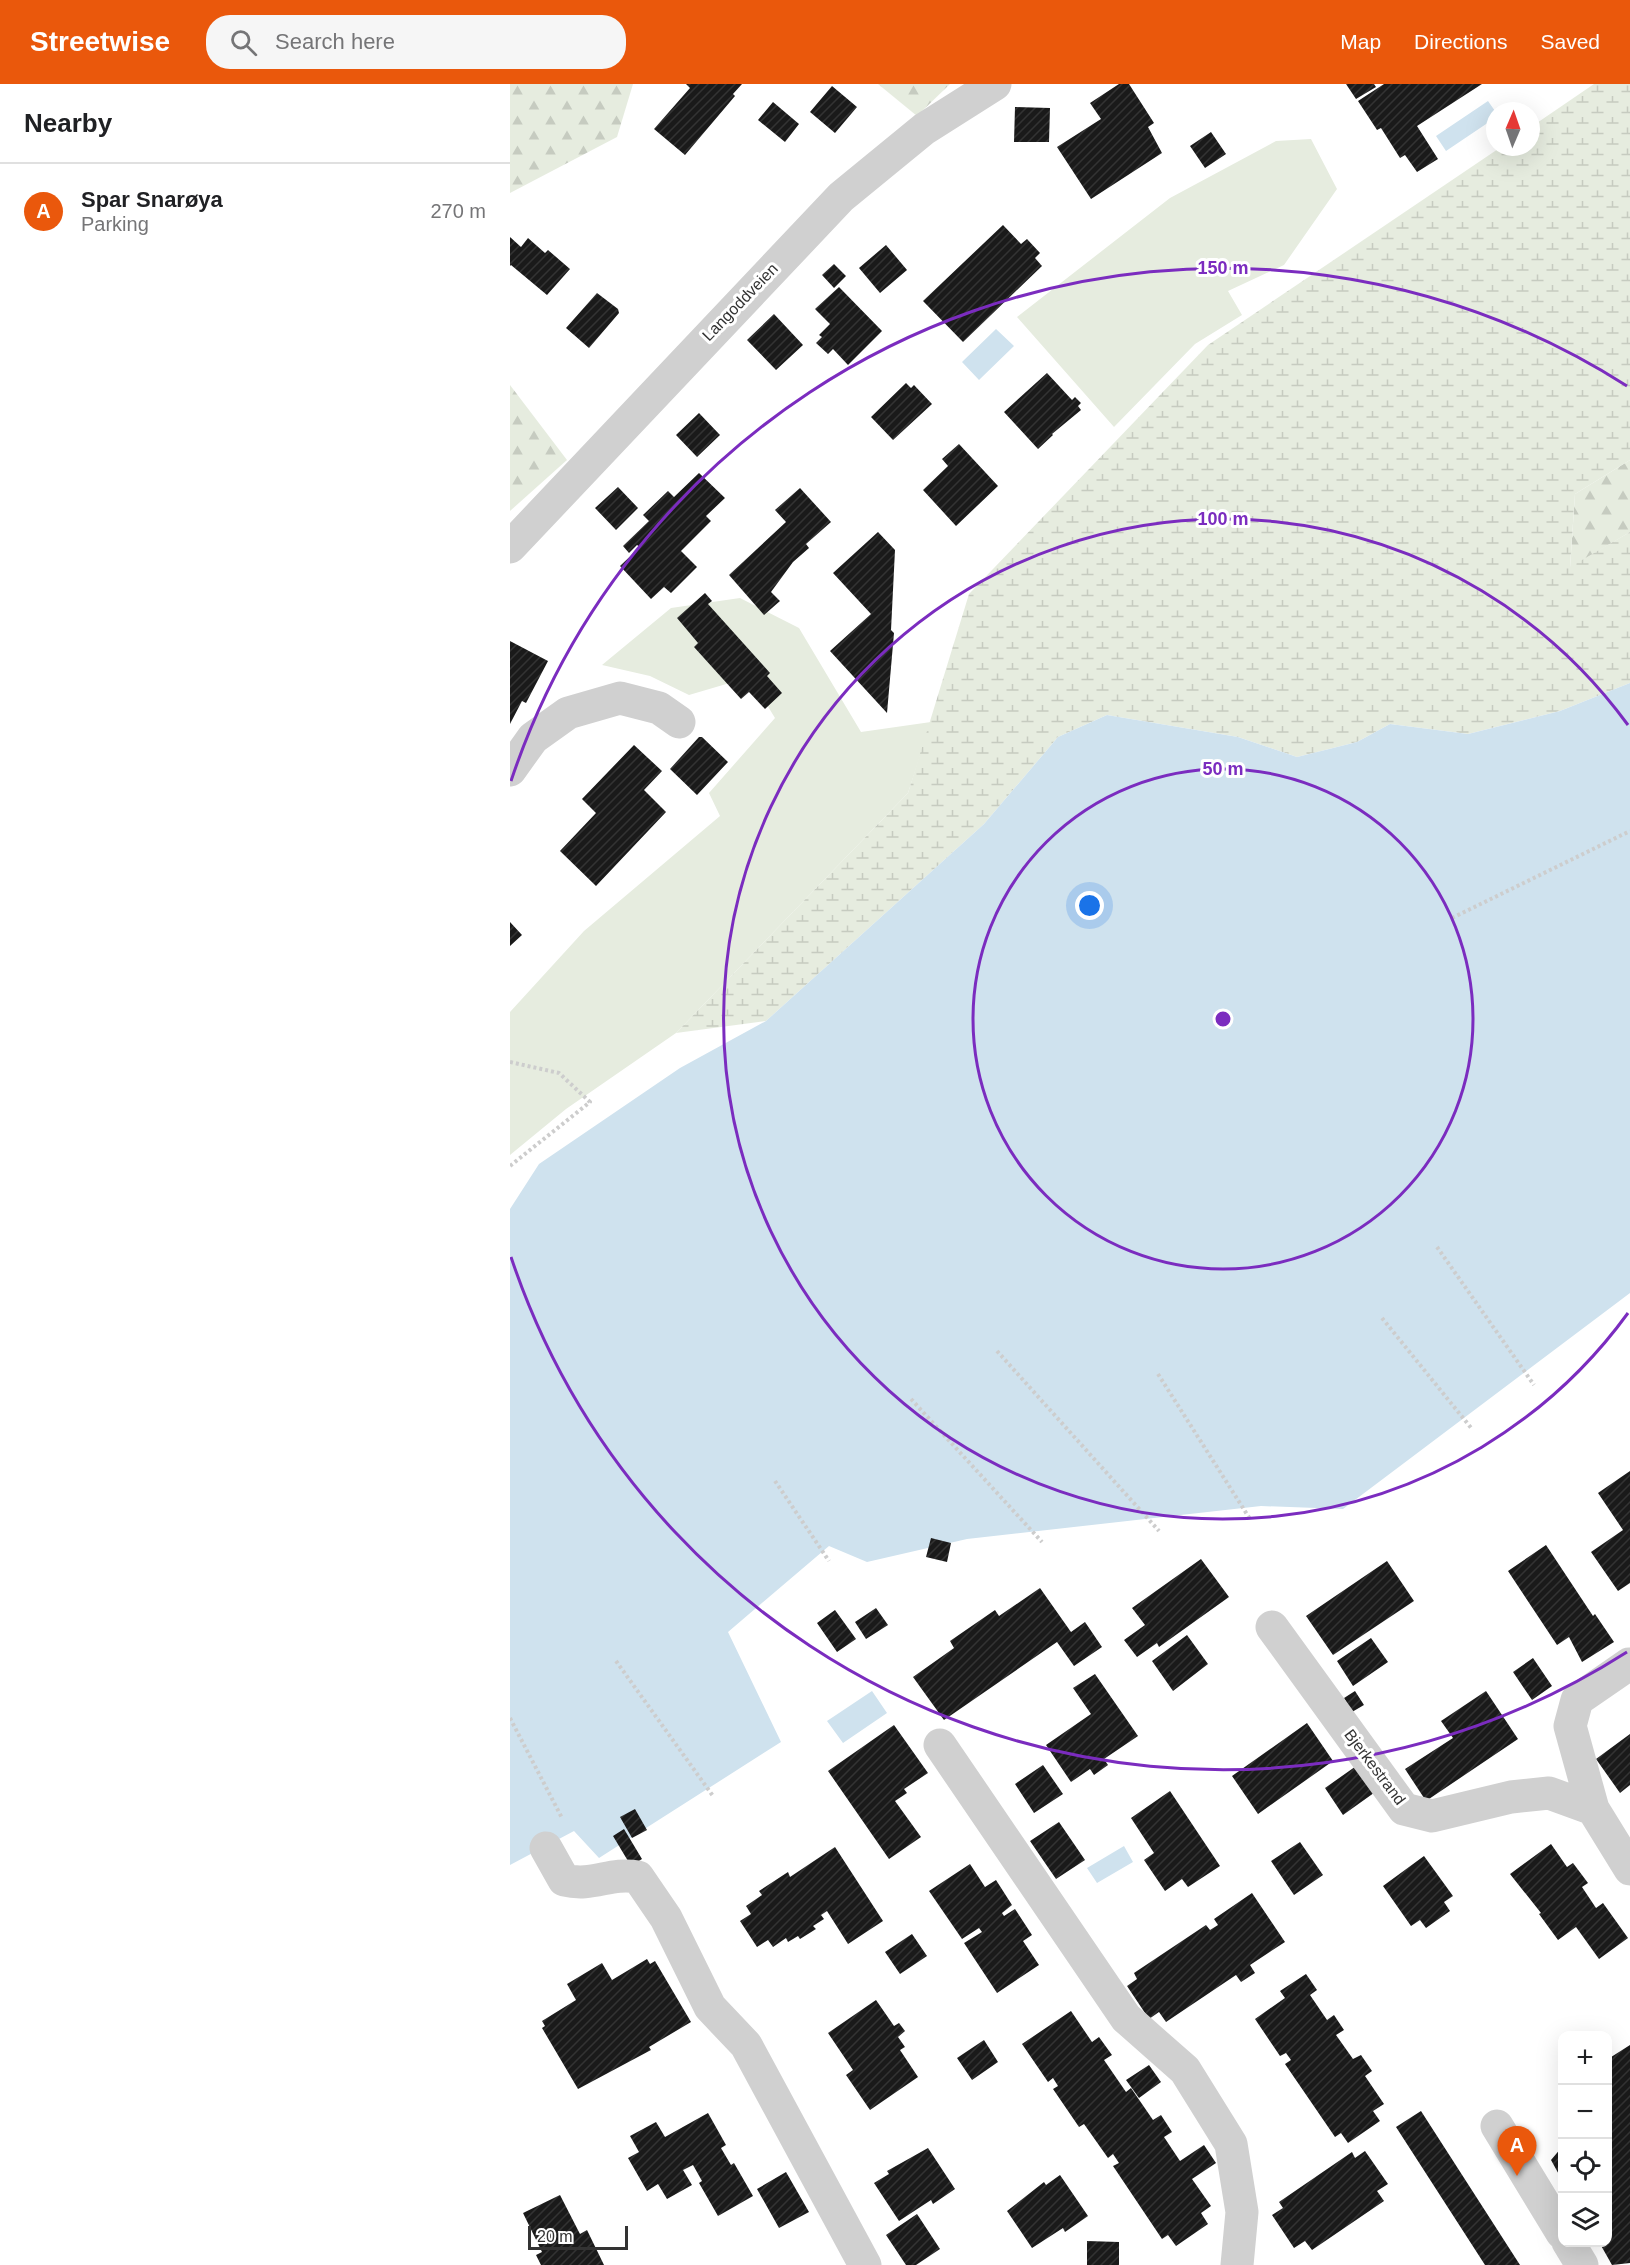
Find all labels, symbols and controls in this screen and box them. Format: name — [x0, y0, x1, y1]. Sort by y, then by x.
search box — [206, 15, 626, 69]
text: Streetwise — [30, 26, 170, 57]
icon: search — [227, 26, 260, 59]
text: Search here — [275, 29, 395, 54]
text: Map — [1340, 30, 1381, 53]
text: Directions — [1414, 30, 1507, 53]
text: Saved — [1540, 30, 1600, 53]
north arrow — [1486, 102, 1540, 156]
text: Nearby — [24, 108, 112, 138]
text: Spar Snarøya — [81, 187, 223, 212]
text: A — [36, 200, 51, 222]
text: 270 m — [430, 200, 486, 222]
text: Parking — [81, 213, 149, 235]
text: 150 m — [1197, 258, 1249, 278]
street label: Langoddveien — [699, 260, 781, 344]
text: 100 m — [1197, 509, 1249, 529]
text: 50 m — [1202, 759, 1244, 779]
your location — [1075, 891, 1104, 920]
centre of rings — [1213, 1009, 1233, 1029]
street label: Bjerkestrand — [1341, 1726, 1409, 1808]
map controls — [1558, 2031, 1612, 2247]
button: + — [1558, 2031, 1612, 2085]
button: − — [1558, 2085, 1612, 2139]
pin: A — [1498, 2126, 1536, 2176]
button: locate — [1558, 2139, 1612, 2193]
button: layers — [1558, 2193, 1612, 2247]
scale bar — [528, 2223, 628, 2250]
text: 20 m — [537, 2228, 573, 2245]

